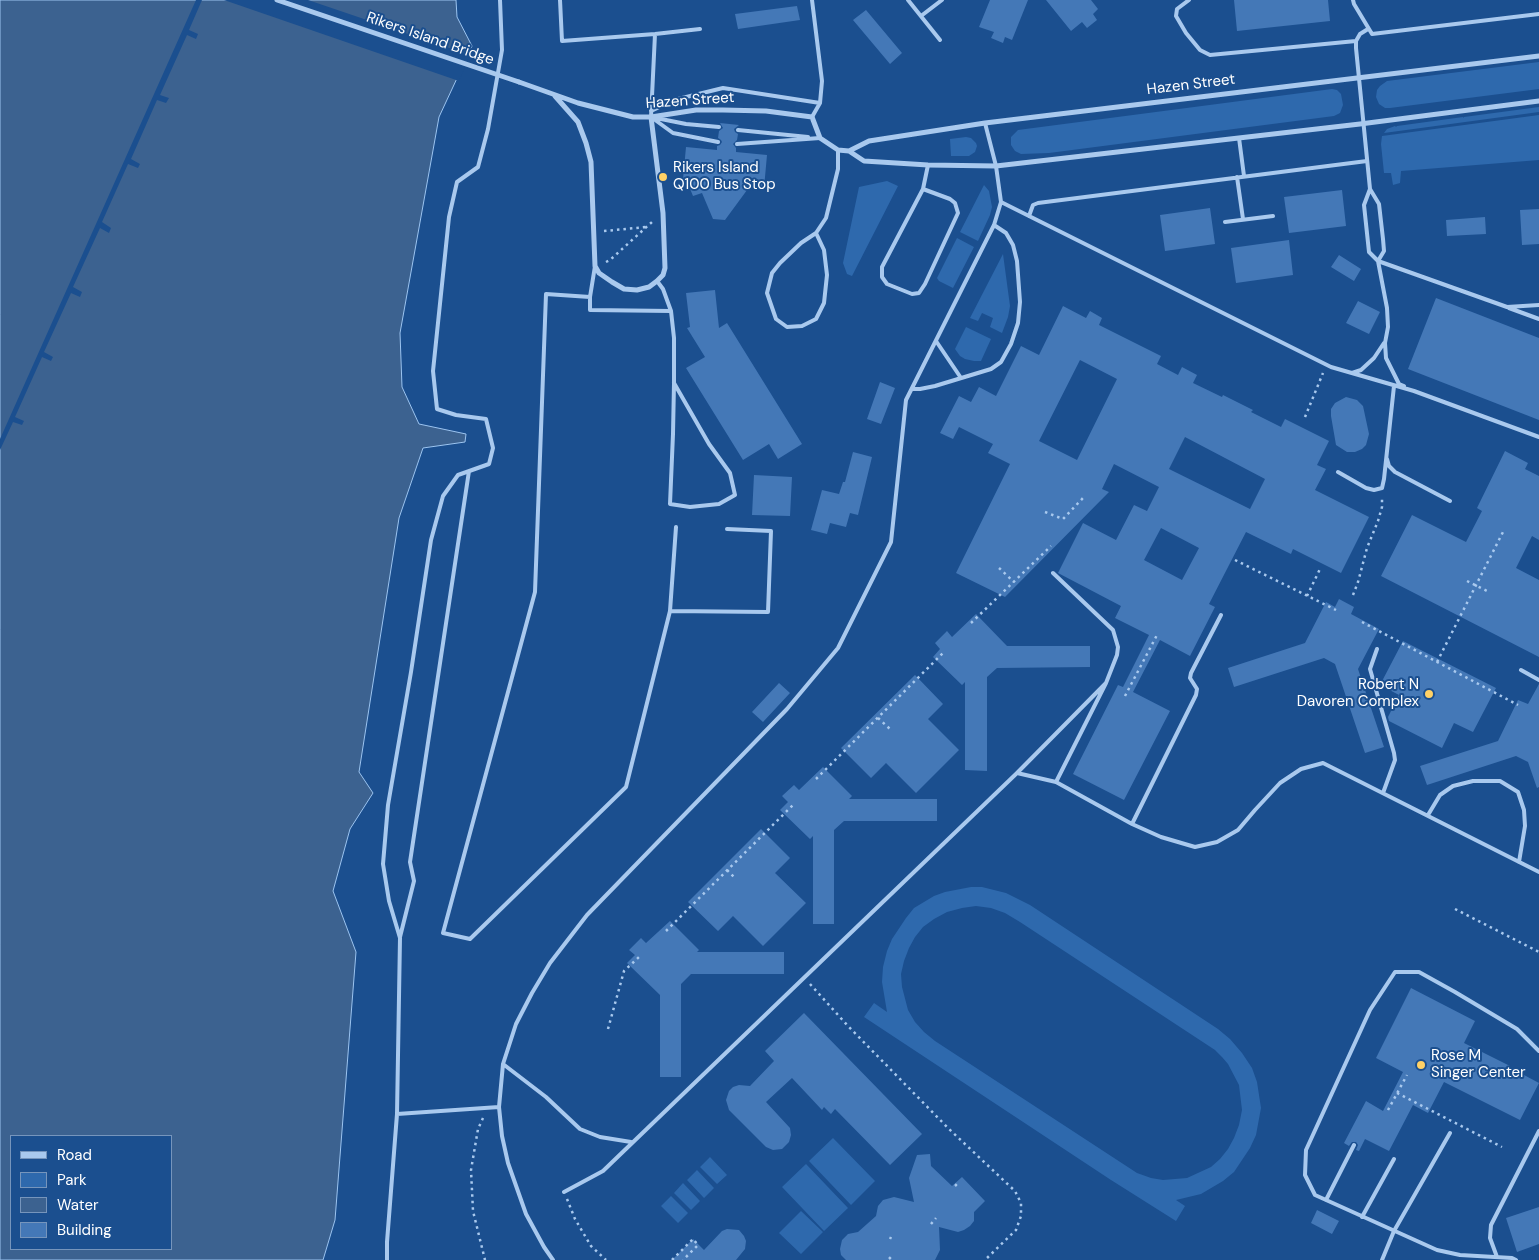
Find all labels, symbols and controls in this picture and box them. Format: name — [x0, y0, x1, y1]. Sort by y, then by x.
street label: Rikers Island Bridge — [364, 9, 496, 69]
street label: Hazen Street — [1146, 71, 1236, 99]
street label: Hazen Street — [645, 89, 735, 113]
place label: Rikers Island Q100 Bus Stop — [673, 159, 776, 194]
marker: Rikers Island Q100 Bus Stop — [657, 171, 669, 183]
place label: Robert N Davoren Complex — [1297, 676, 1419, 711]
marker: Robert N Davoren Complex — [1423, 688, 1435, 700]
place label: Rose M Singer Center — [1431, 1047, 1526, 1082]
marker: Rose M Singer Center — [1415, 1059, 1427, 1071]
legend — [10, 1135, 172, 1250]
text: Road — [57, 1145, 92, 1165]
text: Park — [57, 1170, 87, 1190]
text: Water — [57, 1195, 98, 1215]
text: Building — [57, 1220, 112, 1240]

